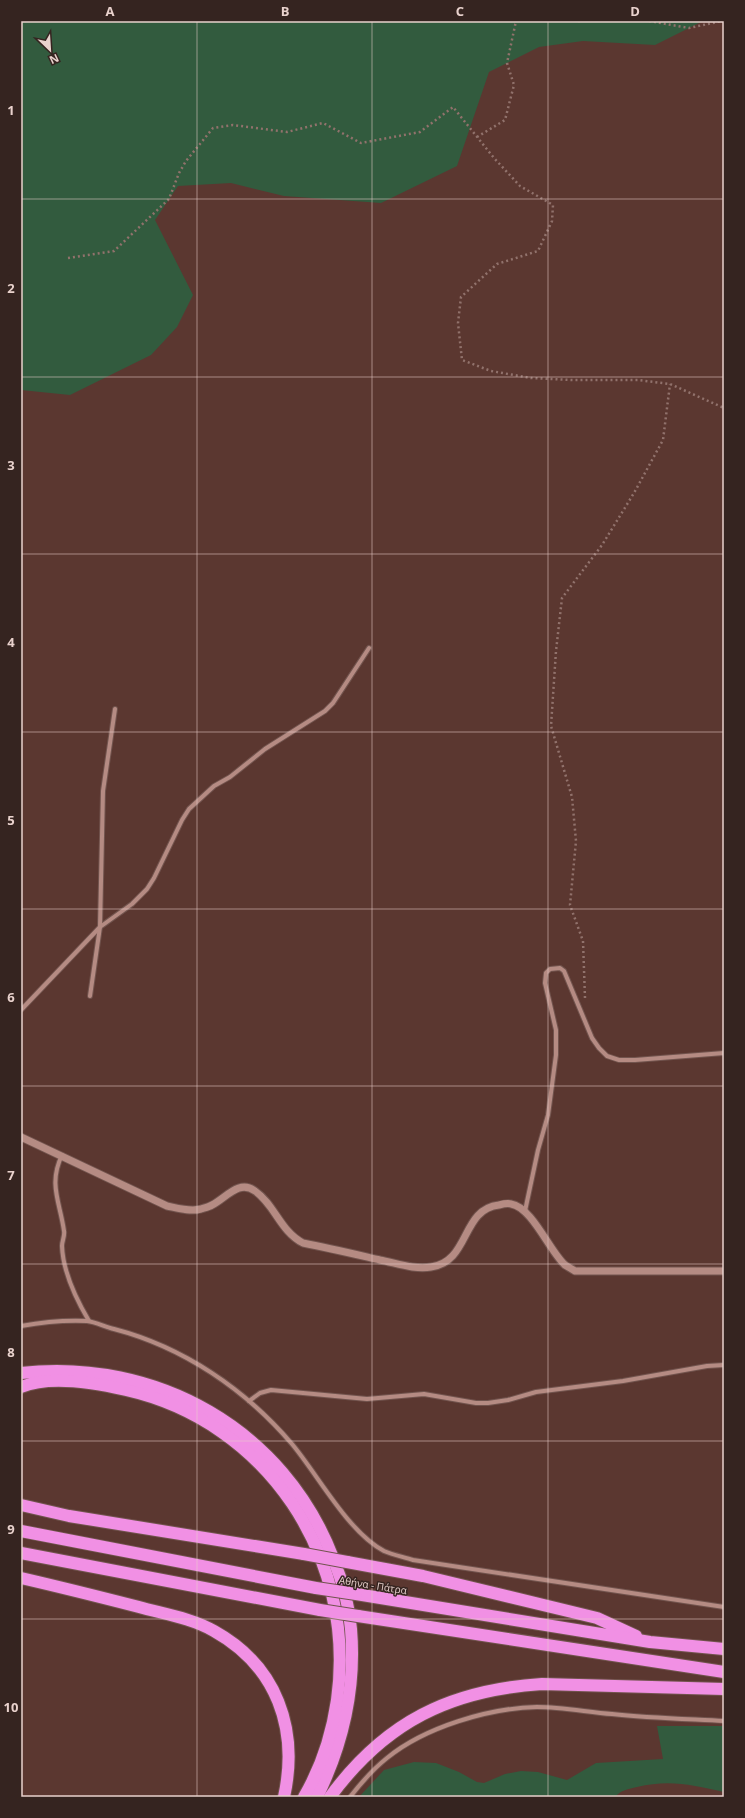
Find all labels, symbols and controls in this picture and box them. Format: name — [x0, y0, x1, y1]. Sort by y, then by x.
text: A — [106, 2, 115, 20]
text: B — [281, 2, 290, 20]
text: C — [456, 2, 464, 20]
text: D — [630, 2, 640, 20]
north arrow — [30, 30, 70, 70]
text: N — [47, 51, 62, 68]
text: 1 — [7, 101, 15, 119]
text: 2 — [7, 279, 15, 297]
text: 3 — [7, 456, 15, 474]
text: 4 — [7, 633, 15, 651]
text: 5 — [7, 811, 15, 829]
text: 6 — [7, 988, 15, 1006]
text: 7 — [7, 1166, 15, 1184]
text: 8 — [7, 1343, 15, 1361]
text: 9 — [7, 1520, 15, 1538]
street label: Αθήνα - Πάτρα — [338, 1573, 408, 1597]
text: 10 — [4, 1698, 18, 1716]

